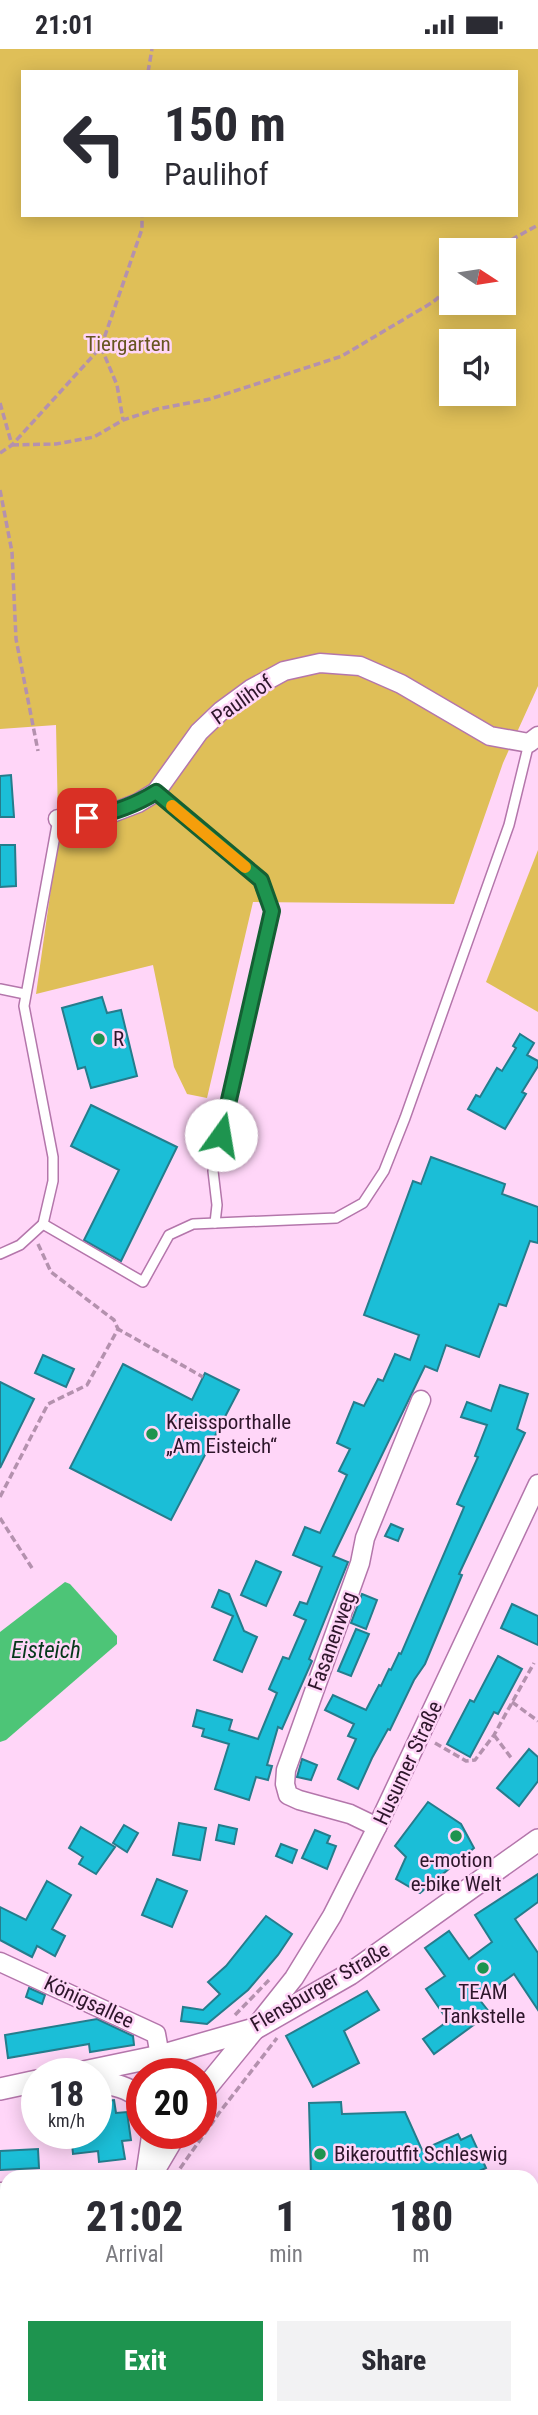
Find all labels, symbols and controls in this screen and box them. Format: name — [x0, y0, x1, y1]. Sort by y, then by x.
text: 21:01 — [35, 10, 95, 40]
text: 150 m — [164, 96, 286, 153]
icon: left — [49, 98, 140, 189]
text: Paulihof — [164, 155, 269, 193]
north arrow — [439, 238, 516, 315]
map controls — [439, 238, 516, 406]
button: sound — [439, 329, 516, 406]
park label: Tiergarten — [85, 332, 171, 356]
street label: Paulihof — [207, 670, 277, 730]
pin — [57, 788, 117, 848]
icon: arrive — [68, 799, 106, 837]
place label: R — [113, 1027, 124, 1051]
marker: R — [91, 1031, 107, 1047]
position arrow — [184, 1098, 258, 1172]
place label: Kreissporthalle „Am Eisteich“ — [166, 1410, 291, 1458]
marker: Kreissporthalle „Am Eisteich“ — [144, 1426, 160, 1442]
street label: Fasanenweg — [303, 1588, 361, 1694]
water label: Eisteich — [11, 1637, 81, 1664]
street label: Husumer Straße — [369, 1697, 447, 1829]
marker: e-motion e-bike Welt — [448, 1828, 464, 1844]
place label: e-motion e-bike Welt — [411, 1848, 501, 1896]
street label: Flensburger Straße — [246, 1937, 394, 2037]
marker: TEAM Tankstelle — [475, 1960, 491, 1976]
street label: Königsallee — [40, 1971, 138, 2033]
place label: TEAM Tankstelle — [441, 1980, 525, 2028]
speed limit sign: 20 — [126, 2058, 217, 2149]
text: 18 — [49, 2074, 84, 2115]
text: km/h — [48, 2110, 85, 2131]
place label: Bikeroutfit Schleswig — [334, 2142, 508, 2166]
marker: Bikeroutfit Schleswig — [312, 2146, 328, 2162]
text: 21:02 — [86, 2192, 183, 2241]
text: 1 — [275, 2192, 297, 2241]
text: 180 — [389, 2192, 453, 2241]
text: Arrival — [105, 2241, 164, 2268]
text: min — [269, 2241, 303, 2268]
text: m — [412, 2241, 430, 2268]
button: Exit — [28, 2321, 263, 2401]
button: Share — [277, 2321, 511, 2401]

